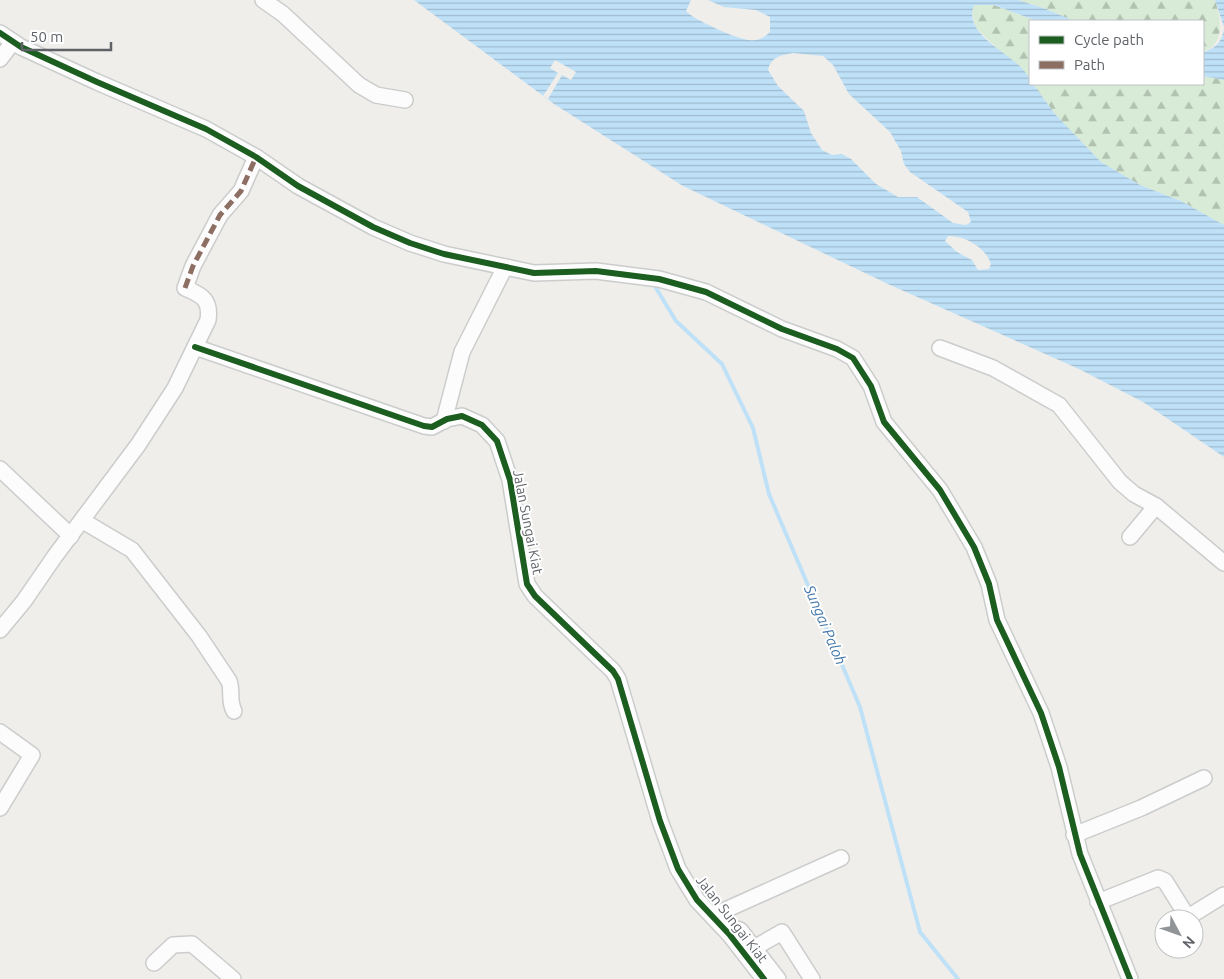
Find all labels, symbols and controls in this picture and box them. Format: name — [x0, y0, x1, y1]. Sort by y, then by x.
scale bar — [22, 20, 111, 52]
legend — [1029, 20, 1204, 85]
text: 50 m — [30, 28, 63, 45]
text: Cycle path — [1074, 31, 1144, 48]
text: Path — [1074, 56, 1105, 73]
street label: Jalan Sungai Kiat — [510, 468, 546, 576]
water label: Sungai Paloh — [801, 581, 850, 667]
street label: Jalan Sungai Kiat — [693, 872, 771, 966]
north arrow — [1154, 909, 1204, 959]
text: N — [1179, 933, 1198, 952]

